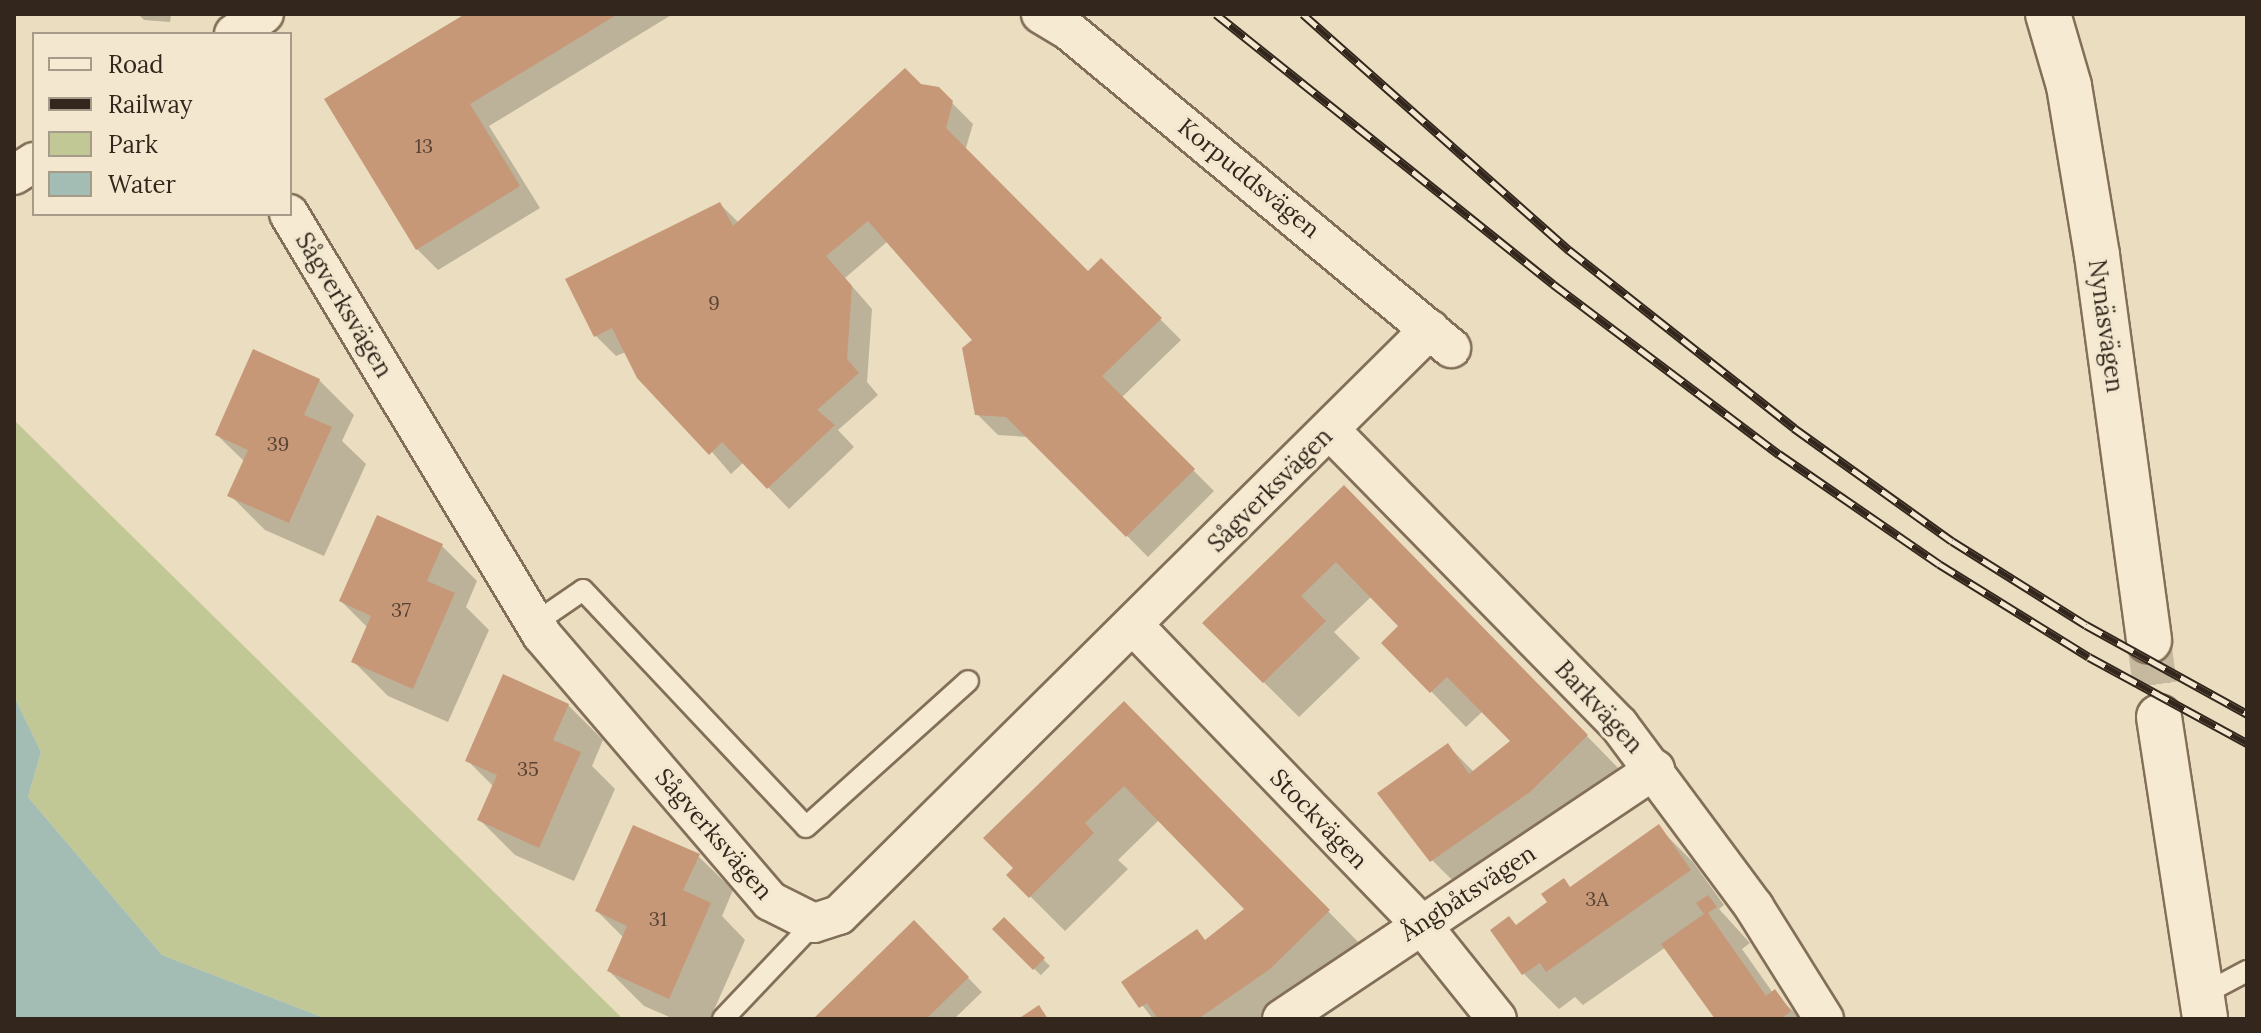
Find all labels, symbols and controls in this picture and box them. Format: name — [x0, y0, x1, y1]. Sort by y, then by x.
legend — [32, 32, 292, 216]
text: Road — [108, 49, 164, 80]
text: Railway — [108, 89, 192, 120]
street label: Korpuddsvägen — [1172, 112, 1326, 244]
text: Park — [108, 129, 158, 160]
house number: 13 — [415, 133, 433, 157]
text: Water — [108, 169, 176, 200]
street label: Sågverksvägen — [289, 227, 399, 383]
street label: Nynäsvägen — [2082, 258, 2130, 394]
house number: 9 — [708, 290, 720, 314]
street label: Sågverksvägen — [1202, 422, 1338, 558]
house number: 39 — [267, 431, 289, 455]
house number: 37 — [391, 597, 411, 621]
street label: Barkvägen — [1549, 655, 1649, 759]
house number: 35 — [517, 756, 539, 780]
street label: Sågverksvägen — [649, 763, 779, 905]
street label: Stockvägen — [1264, 763, 1374, 875]
street label: Ångbåtsvägen — [1395, 839, 1541, 947]
house number: 3A — [1585, 886, 1609, 910]
house number: 31 — [649, 906, 667, 930]

